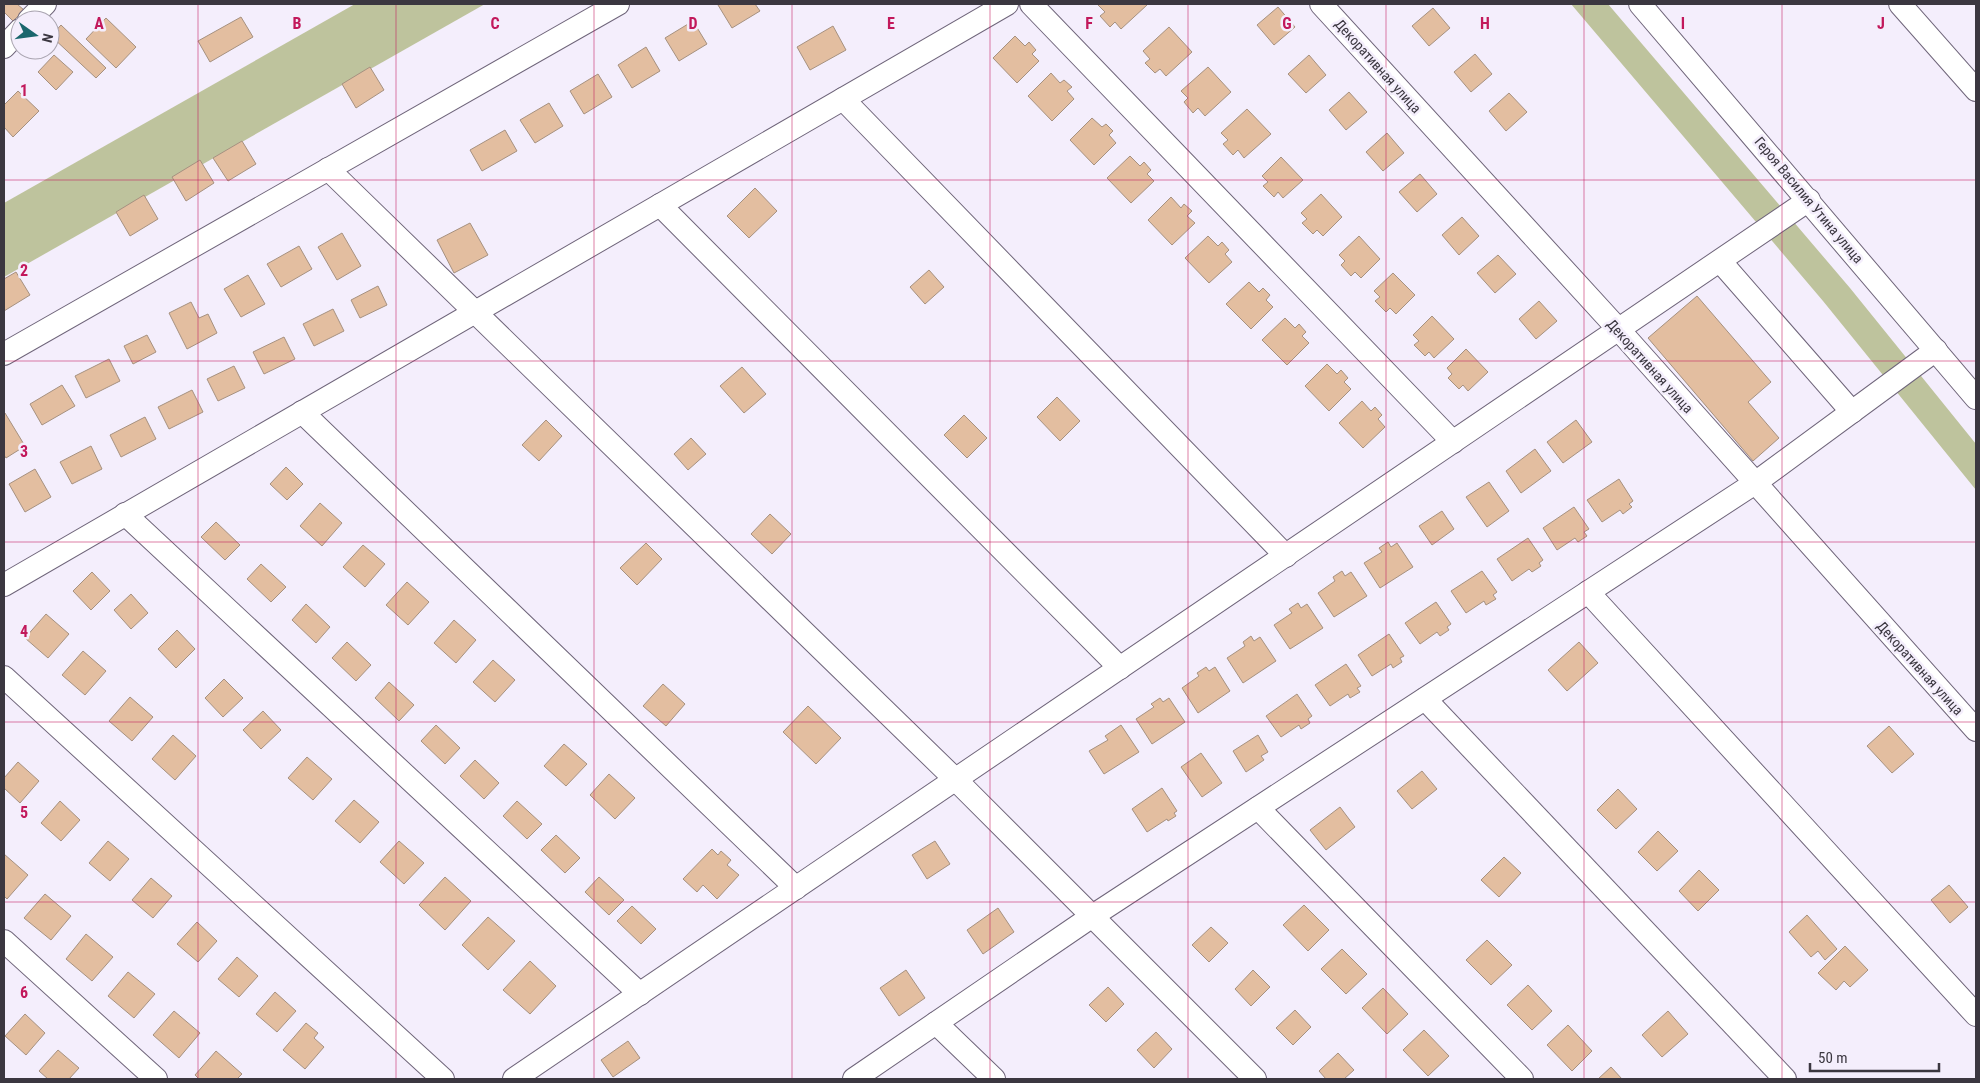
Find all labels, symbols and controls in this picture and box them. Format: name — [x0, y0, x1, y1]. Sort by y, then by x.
north arrow — [10, 10, 60, 60]
text: A — [94, 14, 104, 33]
text: B — [293, 14, 302, 33]
text: C — [490, 14, 500, 33]
text: D — [688, 14, 698, 33]
text: E — [887, 14, 895, 33]
text: F — [1085, 14, 1093, 33]
text: G — [1282, 14, 1292, 33]
text: H — [1480, 14, 1490, 33]
text: I — [1681, 14, 1685, 33]
text: J — [1877, 14, 1885, 33]
street label: Декоративная улица — [1332, 16, 1424, 116]
text: N — [39, 32, 56, 44]
text: 1 — [20, 81, 28, 100]
street label: Героя Василия Утина улица — [1751, 134, 1867, 266]
text: 2 — [20, 261, 28, 280]
street label: Декоративная улица — [1604, 316, 1696, 416]
text: 3 — [20, 442, 28, 461]
street label: Декоративная улица — [1874, 618, 1966, 718]
text: 4 — [20, 622, 28, 641]
text: 5 — [20, 803, 28, 822]
text: 6 — [20, 983, 28, 1002]
scale bar — [1810, 1040, 1939, 1072]
text: 50 m — [1818, 1049, 1848, 1067]

